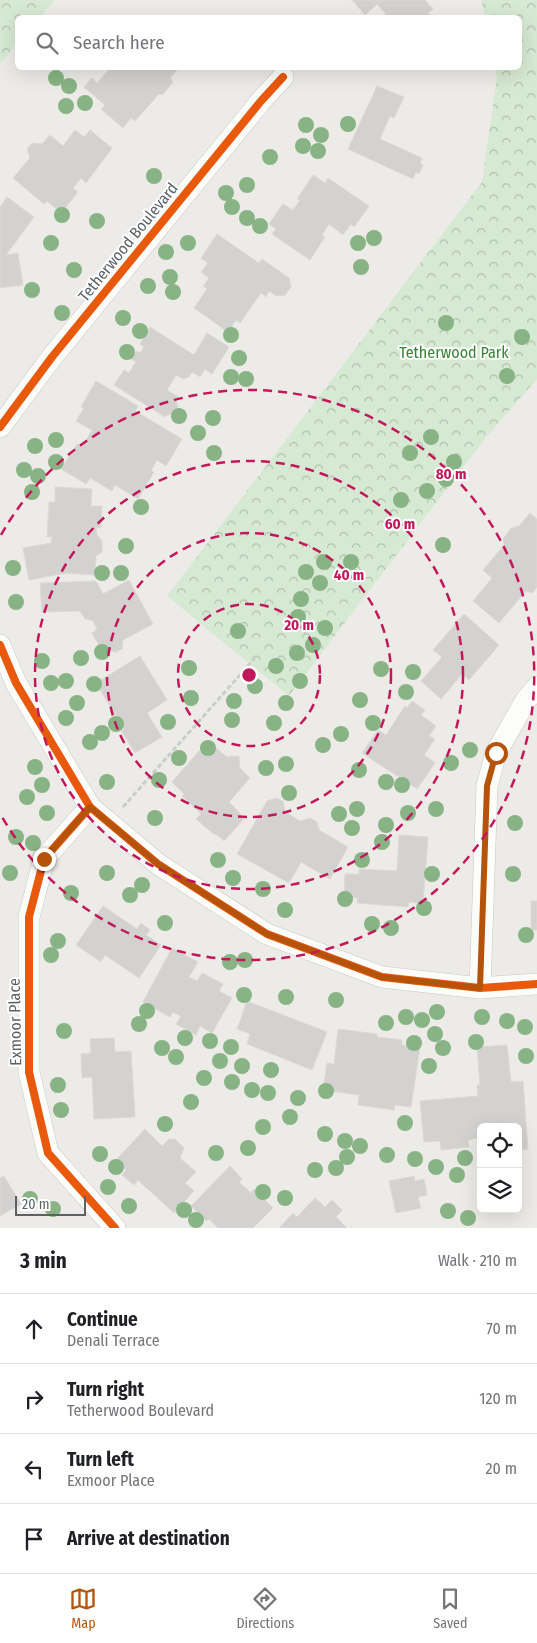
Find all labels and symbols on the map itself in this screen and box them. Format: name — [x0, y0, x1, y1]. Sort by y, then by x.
street label: Tetherwood Boulevard — [74, 179, 182, 305]
park label: Tetherwood Park — [399, 343, 509, 362]
text: 80 m — [436, 465, 466, 483]
text: 60 m — [385, 515, 415, 533]
text: 40 m — [334, 566, 364, 584]
text: 20 m — [283, 616, 314, 634]
centre of rings — [240, 666, 258, 684]
route start — [485, 742, 508, 765]
route end — [33, 848, 56, 871]
street label: Exmoor Place — [5, 978, 25, 1066]
scale bar — [15, 1193, 86, 1216]

